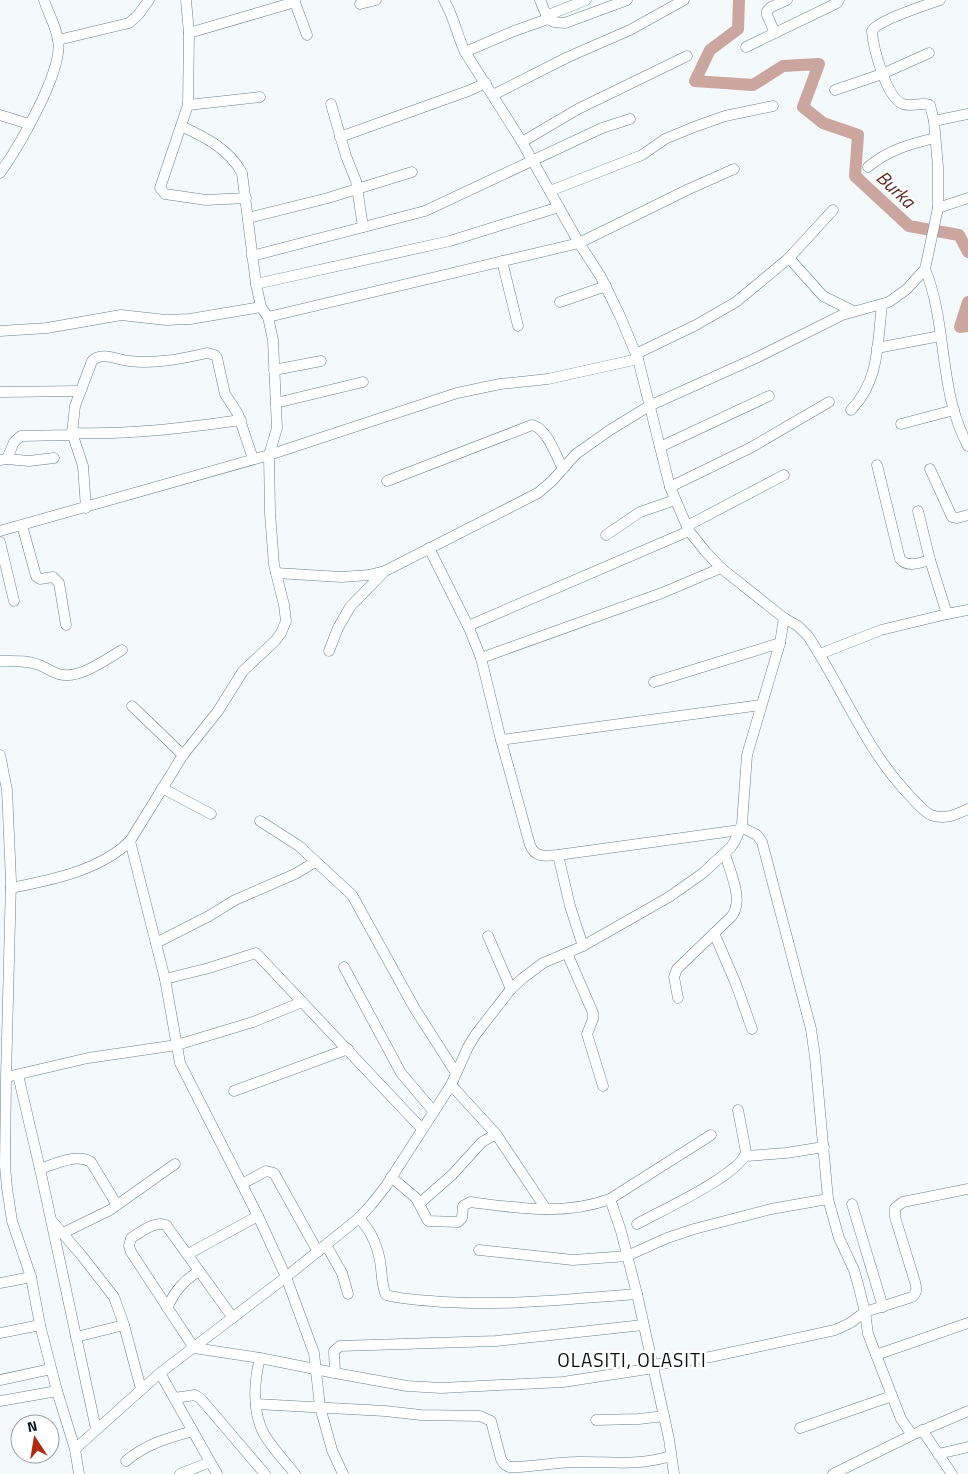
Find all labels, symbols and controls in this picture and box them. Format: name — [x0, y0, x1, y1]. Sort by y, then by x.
water label: Burka — [870, 163, 923, 215]
district label: OLASITI, OLASITI — [557, 1345, 707, 1374]
north arrow — [10, 1414, 60, 1464]
text: N — [25, 1415, 39, 1437]

